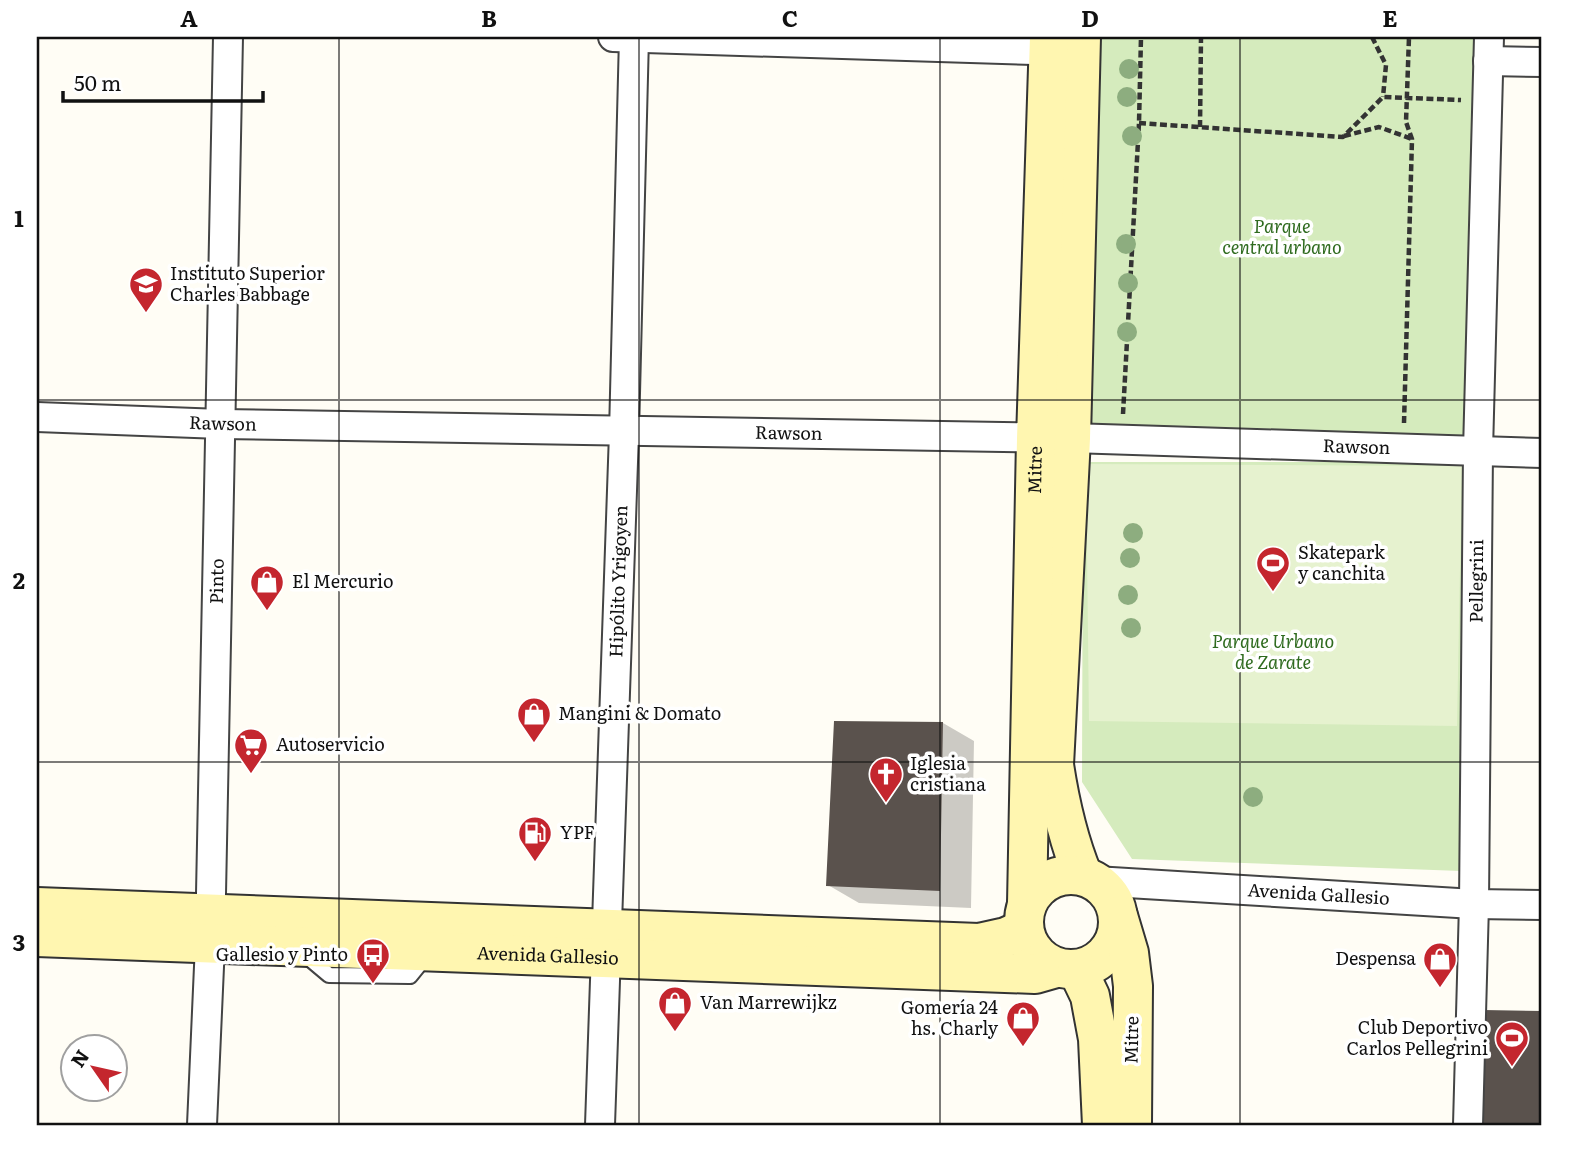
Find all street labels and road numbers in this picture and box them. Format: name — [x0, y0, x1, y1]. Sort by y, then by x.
street label: Rawson — [189, 408, 257, 437]
street label: Rawson — [755, 418, 823, 446]
street label: Rawson — [1322, 431, 1391, 460]
street label: Mitre — [1020, 446, 1048, 494]
street label: Hipólito Yrigoyen — [601, 505, 633, 658]
street label: Pellegrini — [1461, 539, 1489, 623]
street label: Pinto — [202, 558, 230, 604]
street label: Avenida Gallesio — [1247, 875, 1390, 911]
street label: Avenida Gallesio — [476, 938, 619, 971]
street label: Mitre — [1117, 1016, 1144, 1064]

